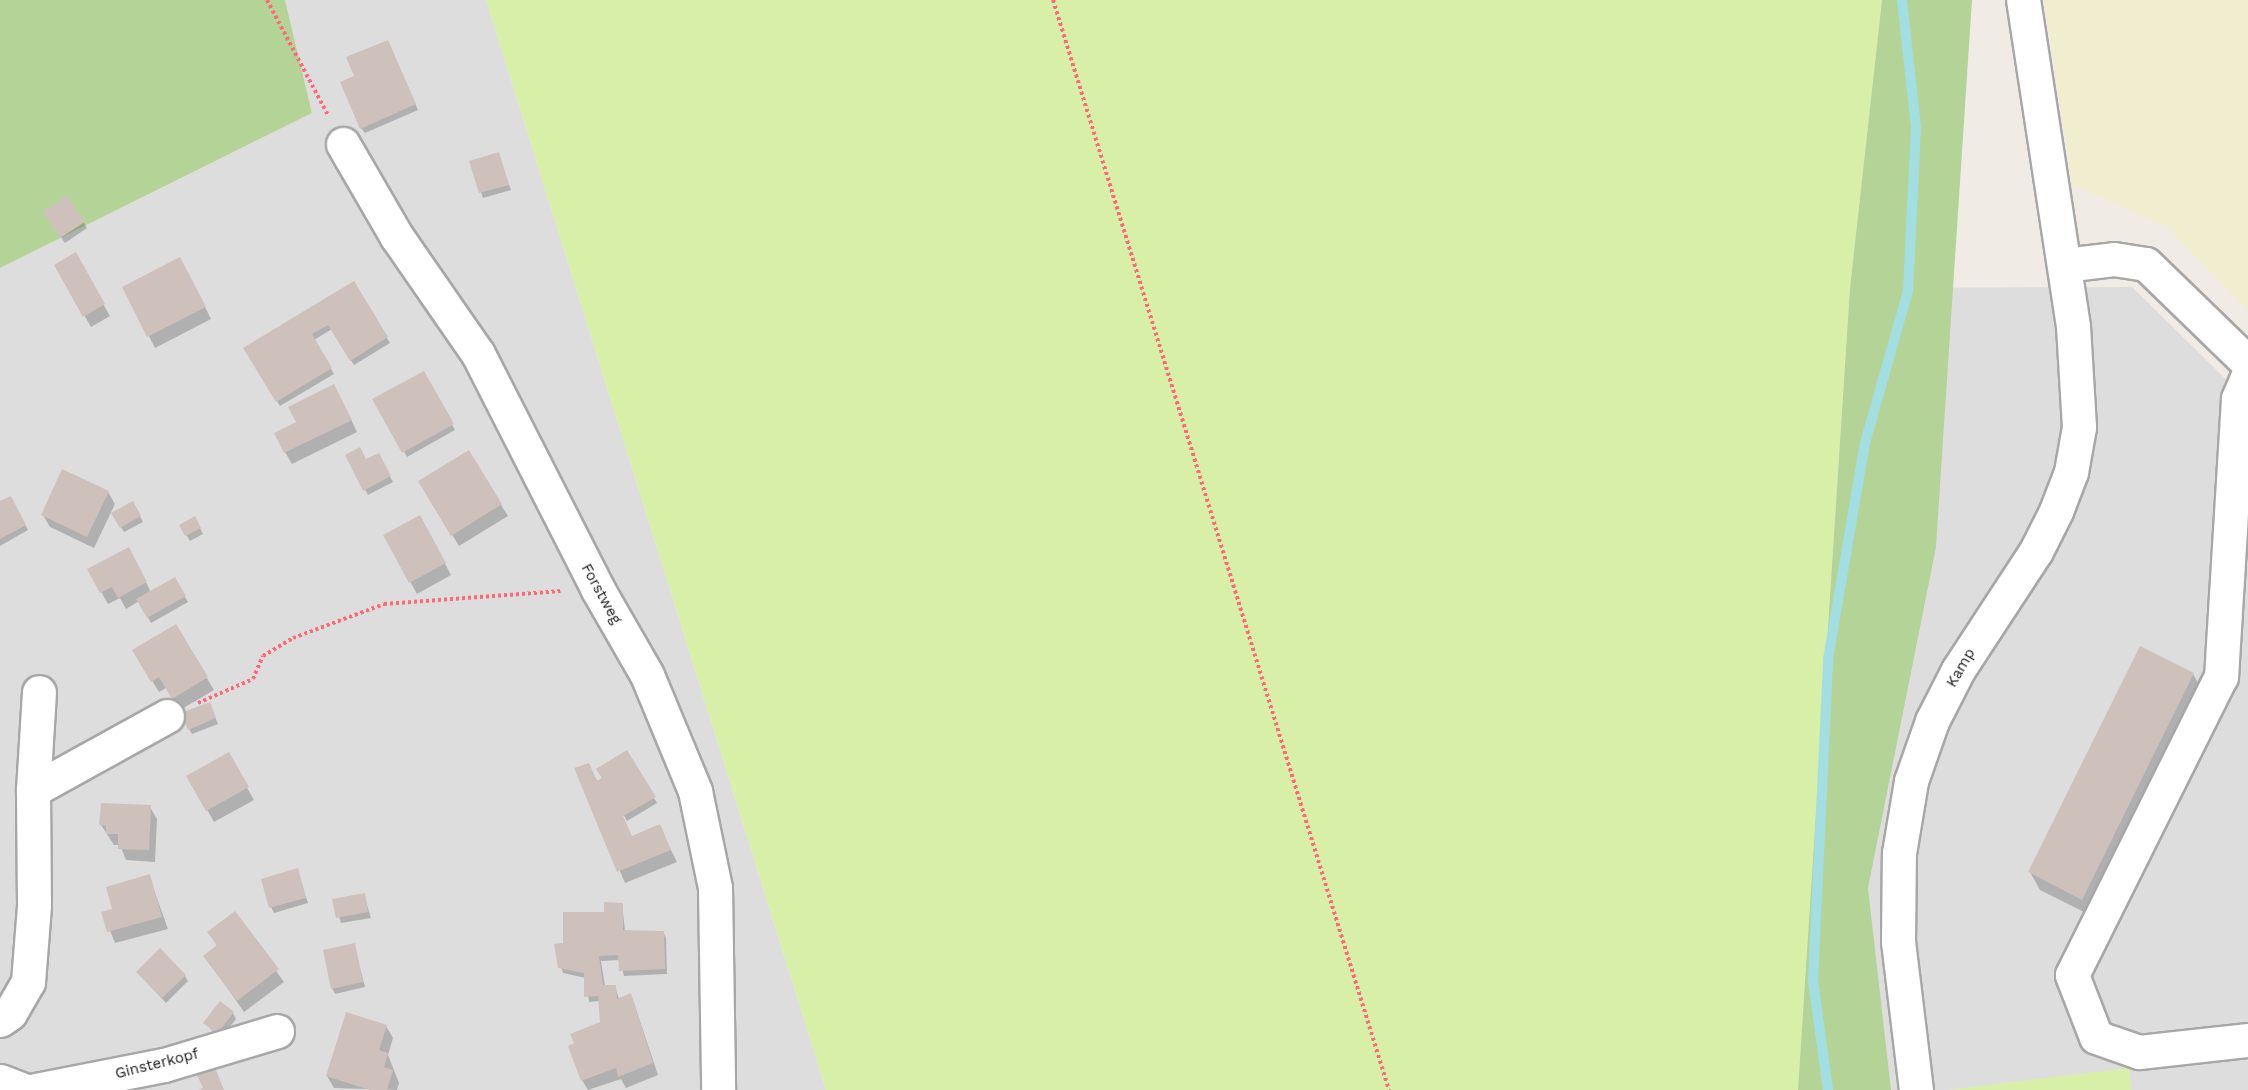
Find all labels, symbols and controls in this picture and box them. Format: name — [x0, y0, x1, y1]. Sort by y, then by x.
street label: Forstweg — [577, 561, 625, 627]
street label: Kamp — [1943, 645, 1979, 691]
street label: Ginsterkopf — [113, 1045, 201, 1083]

